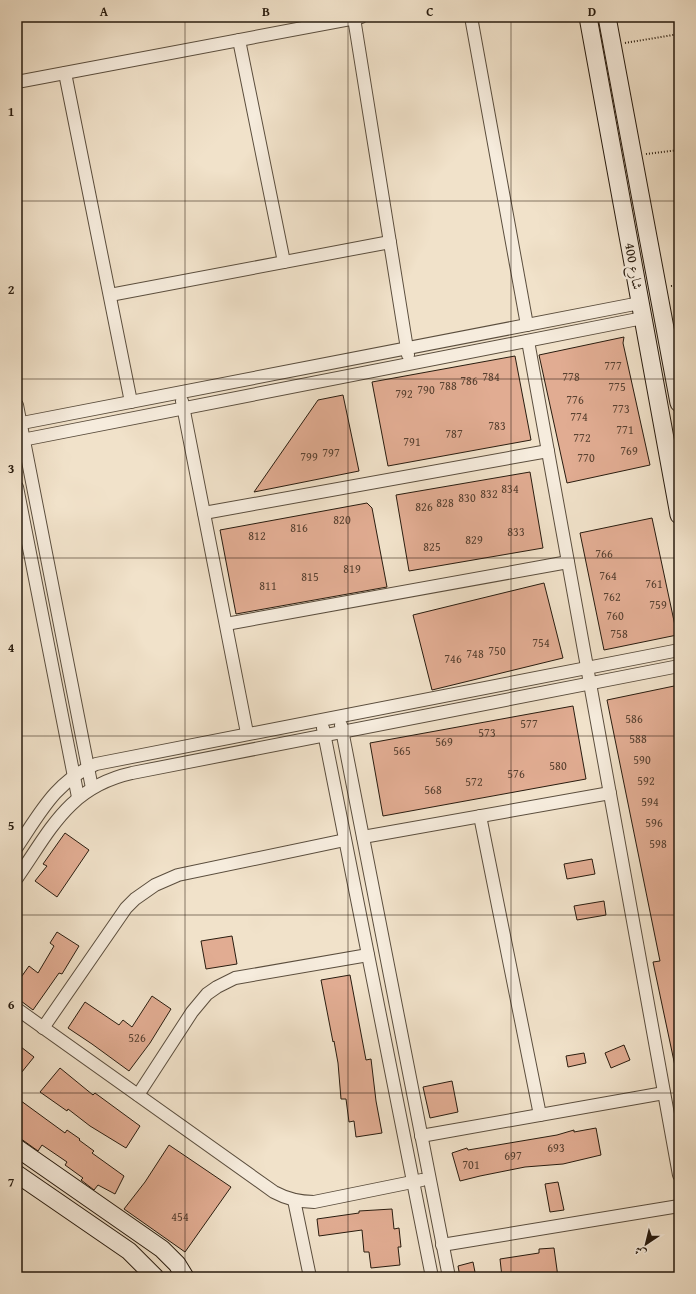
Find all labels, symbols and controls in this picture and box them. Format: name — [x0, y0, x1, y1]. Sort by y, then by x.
text: A — [100, 2, 109, 21]
text: B — [262, 2, 270, 21]
text: C — [426, 2, 434, 21]
text: D — [588, 2, 596, 21]
text: 1 — [8, 102, 14, 121]
street label: شارع 400 — [618, 241, 648, 292]
text: 2 — [8, 280, 15, 299]
house number: 777 — [604, 357, 622, 374]
house number: 784 — [482, 368, 500, 385]
house number: 778 — [562, 368, 580, 385]
house number: 786 — [460, 372, 478, 389]
house number: 788 — [439, 377, 457, 394]
house number: 775 — [608, 378, 626, 395]
house number: 790 — [417, 381, 435, 398]
house number: 792 — [395, 385, 413, 402]
house number: 776 — [566, 391, 584, 408]
house number: 773 — [612, 400, 630, 417]
house number: 774 — [570, 408, 588, 425]
house number: 783 — [488, 417, 506, 434]
house number: 771 — [616, 421, 634, 438]
house number: 787 — [445, 425, 463, 442]
house number: 772 — [573, 429, 591, 446]
house number: 791 — [403, 433, 421, 450]
house number: 769 — [620, 442, 638, 459]
house number: 797 — [322, 444, 340, 461]
house number: 799 — [300, 448, 318, 465]
house number: 770 — [577, 449, 595, 466]
text: 3 — [8, 459, 14, 478]
house number: 834 — [501, 480, 519, 497]
house number: 832 — [480, 485, 498, 502]
house number: 830 — [458, 489, 476, 506]
house number: 828 — [436, 494, 454, 511]
house number: 826 — [415, 498, 433, 515]
house number: 820 — [333, 511, 351, 528]
house number: 816 — [290, 519, 308, 536]
house number: 833 — [507, 523, 525, 540]
house number: 812 — [248, 527, 266, 544]
house number: 829 — [465, 531, 483, 548]
house number: 825 — [423, 538, 441, 555]
house number: 766 — [595, 545, 613, 562]
house number: 819 — [343, 560, 361, 577]
house number: 764 — [599, 567, 617, 584]
house number: 815 — [301, 568, 319, 585]
house number: 761 — [645, 575, 663, 592]
house number: 811 — [259, 577, 277, 594]
house number: 762 — [603, 588, 621, 605]
house number: 759 — [649, 596, 667, 613]
house number: 760 — [606, 607, 624, 624]
house number: 758 — [610, 625, 628, 642]
house number: 754 — [532, 634, 550, 651]
text: 4 — [8, 638, 15, 657]
house number: 750 — [488, 642, 506, 659]
house number: 748 — [466, 645, 484, 662]
house number: 746 — [444, 650, 462, 667]
house number: 586 — [625, 710, 643, 727]
house number: 577 — [520, 715, 538, 732]
house number: 573 — [478, 724, 496, 741]
house number: 588 — [629, 730, 647, 747]
house number: 569 — [435, 733, 453, 750]
house number: 565 — [393, 742, 411, 759]
house number: 590 — [633, 751, 651, 768]
house number: 580 — [549, 757, 567, 774]
house number: 576 — [507, 765, 525, 782]
house number: 592 — [637, 772, 655, 789]
house number: 572 — [465, 773, 483, 790]
house number: 568 — [424, 781, 442, 798]
house number: 594 — [641, 793, 659, 810]
house number: 596 — [645, 814, 663, 831]
text: 5 — [8, 816, 15, 835]
house number: 598 — [649, 835, 667, 852]
text: 6 — [8, 995, 15, 1014]
house number: 526 — [128, 1029, 146, 1046]
house number: 693 — [547, 1139, 565, 1156]
house number: 697 — [504, 1147, 522, 1164]
house number: 701 — [462, 1156, 480, 1173]
text: 7 — [8, 1173, 15, 1192]
house number: 454 — [171, 1208, 189, 1225]
north arrow — [626, 1224, 666, 1264]
text: ش — [631, 1242, 649, 1262]

